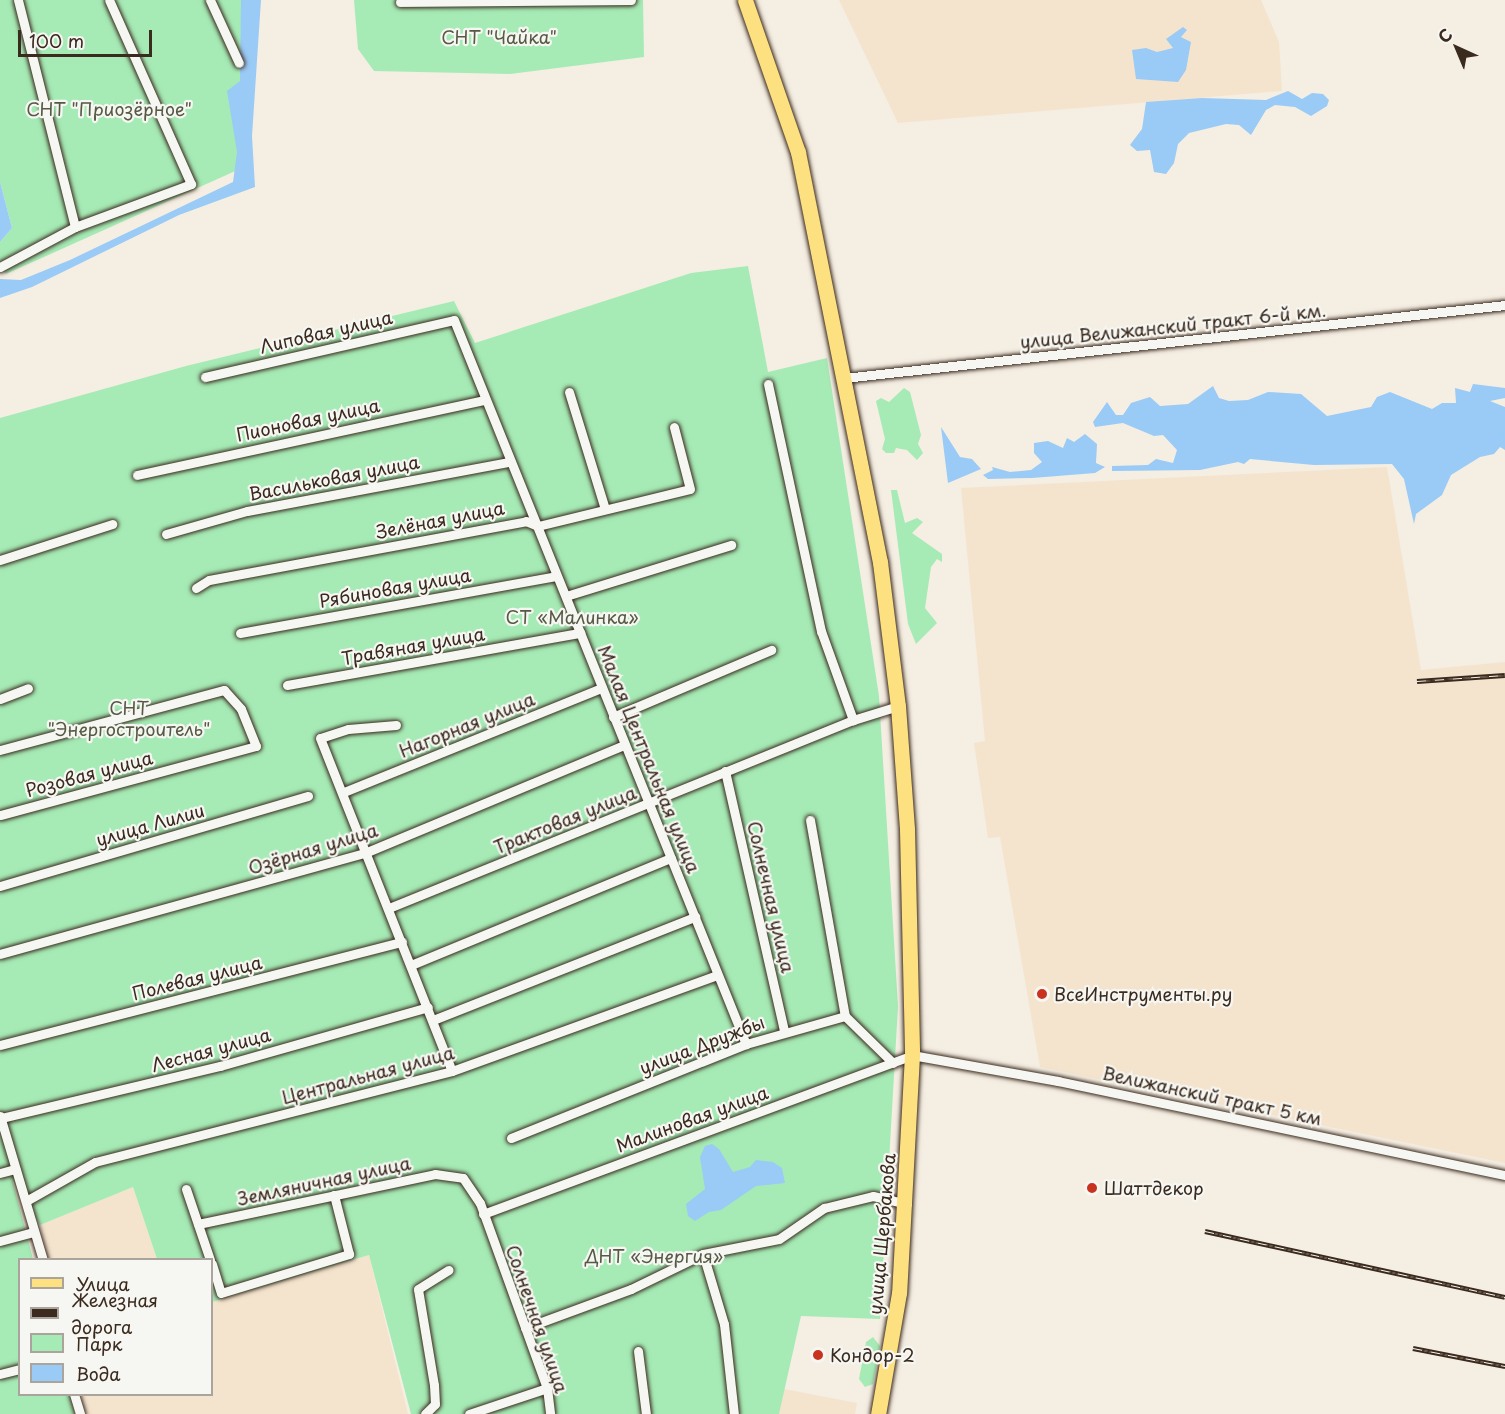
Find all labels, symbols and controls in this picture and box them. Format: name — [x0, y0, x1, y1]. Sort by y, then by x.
scale bar — [21, 18, 154, 56]
north arrow — [1427, 18, 1487, 78]
text: С — [1432, 22, 1457, 48]
park label: СНТ "Чайка" — [441, 26, 557, 48]
text: 100 m — [29, 27, 84, 54]
park label: СНТ "Приозёрное" — [26, 98, 192, 120]
street label: улица Велижанский тракт 6-й км. — [1019, 299, 1327, 353]
street label: Липовая улица — [258, 306, 394, 358]
street label: Пионовая улица — [234, 394, 382, 446]
street label: Васильковая улица — [247, 451, 421, 505]
street label: Зелёная улица — [373, 497, 507, 543]
street label: Рябиновая улица — [317, 564, 473, 612]
park label: CТ «Малинка» — [505, 606, 639, 628]
street label: Травяная улица — [339, 623, 487, 669]
street label: Малая Центральная улица — [594, 643, 704, 875]
street label: Нагорная улица — [396, 688, 538, 762]
park label: СНТ "Энергостроитель" — [48, 698, 210, 740]
street label: Розовая улица — [23, 747, 155, 801]
street label: Трактовая улица — [490, 781, 640, 859]
street label: улица Лилии — [93, 799, 207, 851]
street label: Озёрная улица — [245, 819, 381, 879]
street label: Солнечная улица — [743, 819, 799, 975]
street label: Полевая улица — [130, 951, 264, 1005]
place label: ВсеИнструменты.ру — [1054, 983, 1232, 1005]
marker: ВсеИнструменты.ру — [1035, 987, 1049, 1001]
street label: улица Дружбы — [636, 1011, 768, 1079]
street label: Лесная улица — [149, 1024, 273, 1076]
street label: Центральная улица — [279, 1042, 457, 1108]
street label: Велижанский тракт 5 км — [1101, 1062, 1323, 1130]
street label: Малиновая улица — [613, 1081, 771, 1157]
street label: Земляничная улица — [235, 1152, 413, 1210]
street label: улица Щербакова — [864, 1152, 900, 1316]
place label: Шаттдекор — [1104, 1177, 1204, 1199]
marker: Шаттдекор — [1085, 1181, 1099, 1195]
street label: Солнечная улица — [501, 1242, 573, 1396]
park label: ДНТ «Энергия» — [585, 1245, 723, 1267]
legend — [18, 1258, 213, 1396]
text: Улица — [76, 1270, 130, 1297]
text: Железная дорога — [71, 1286, 158, 1340]
text: Парк — [76, 1330, 122, 1357]
place label: Кондор-2 — [830, 1344, 915, 1366]
marker: Кондор-2 — [811, 1348, 825, 1362]
text: Вода — [76, 1360, 121, 1387]

